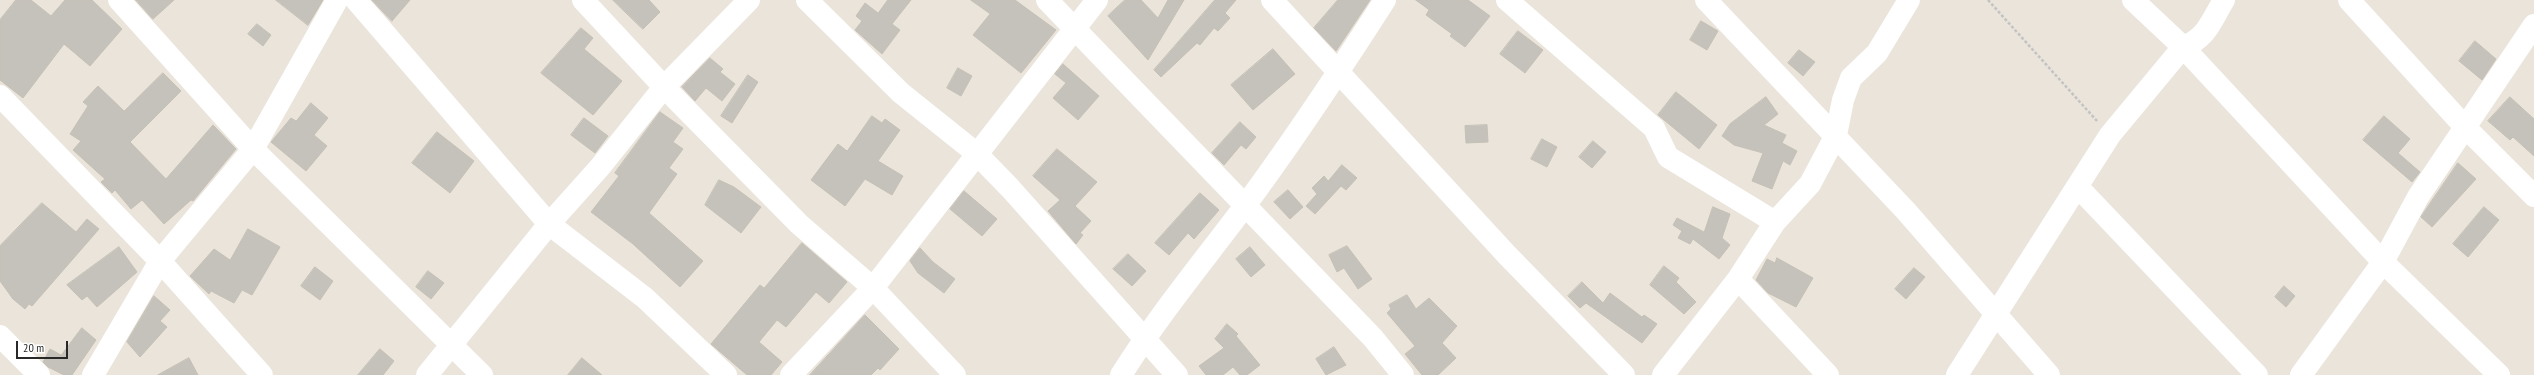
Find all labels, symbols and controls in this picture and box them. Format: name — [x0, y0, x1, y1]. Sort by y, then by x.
scale bar — [18, 333, 70, 359]
text: 20 m — [23, 340, 44, 355]

